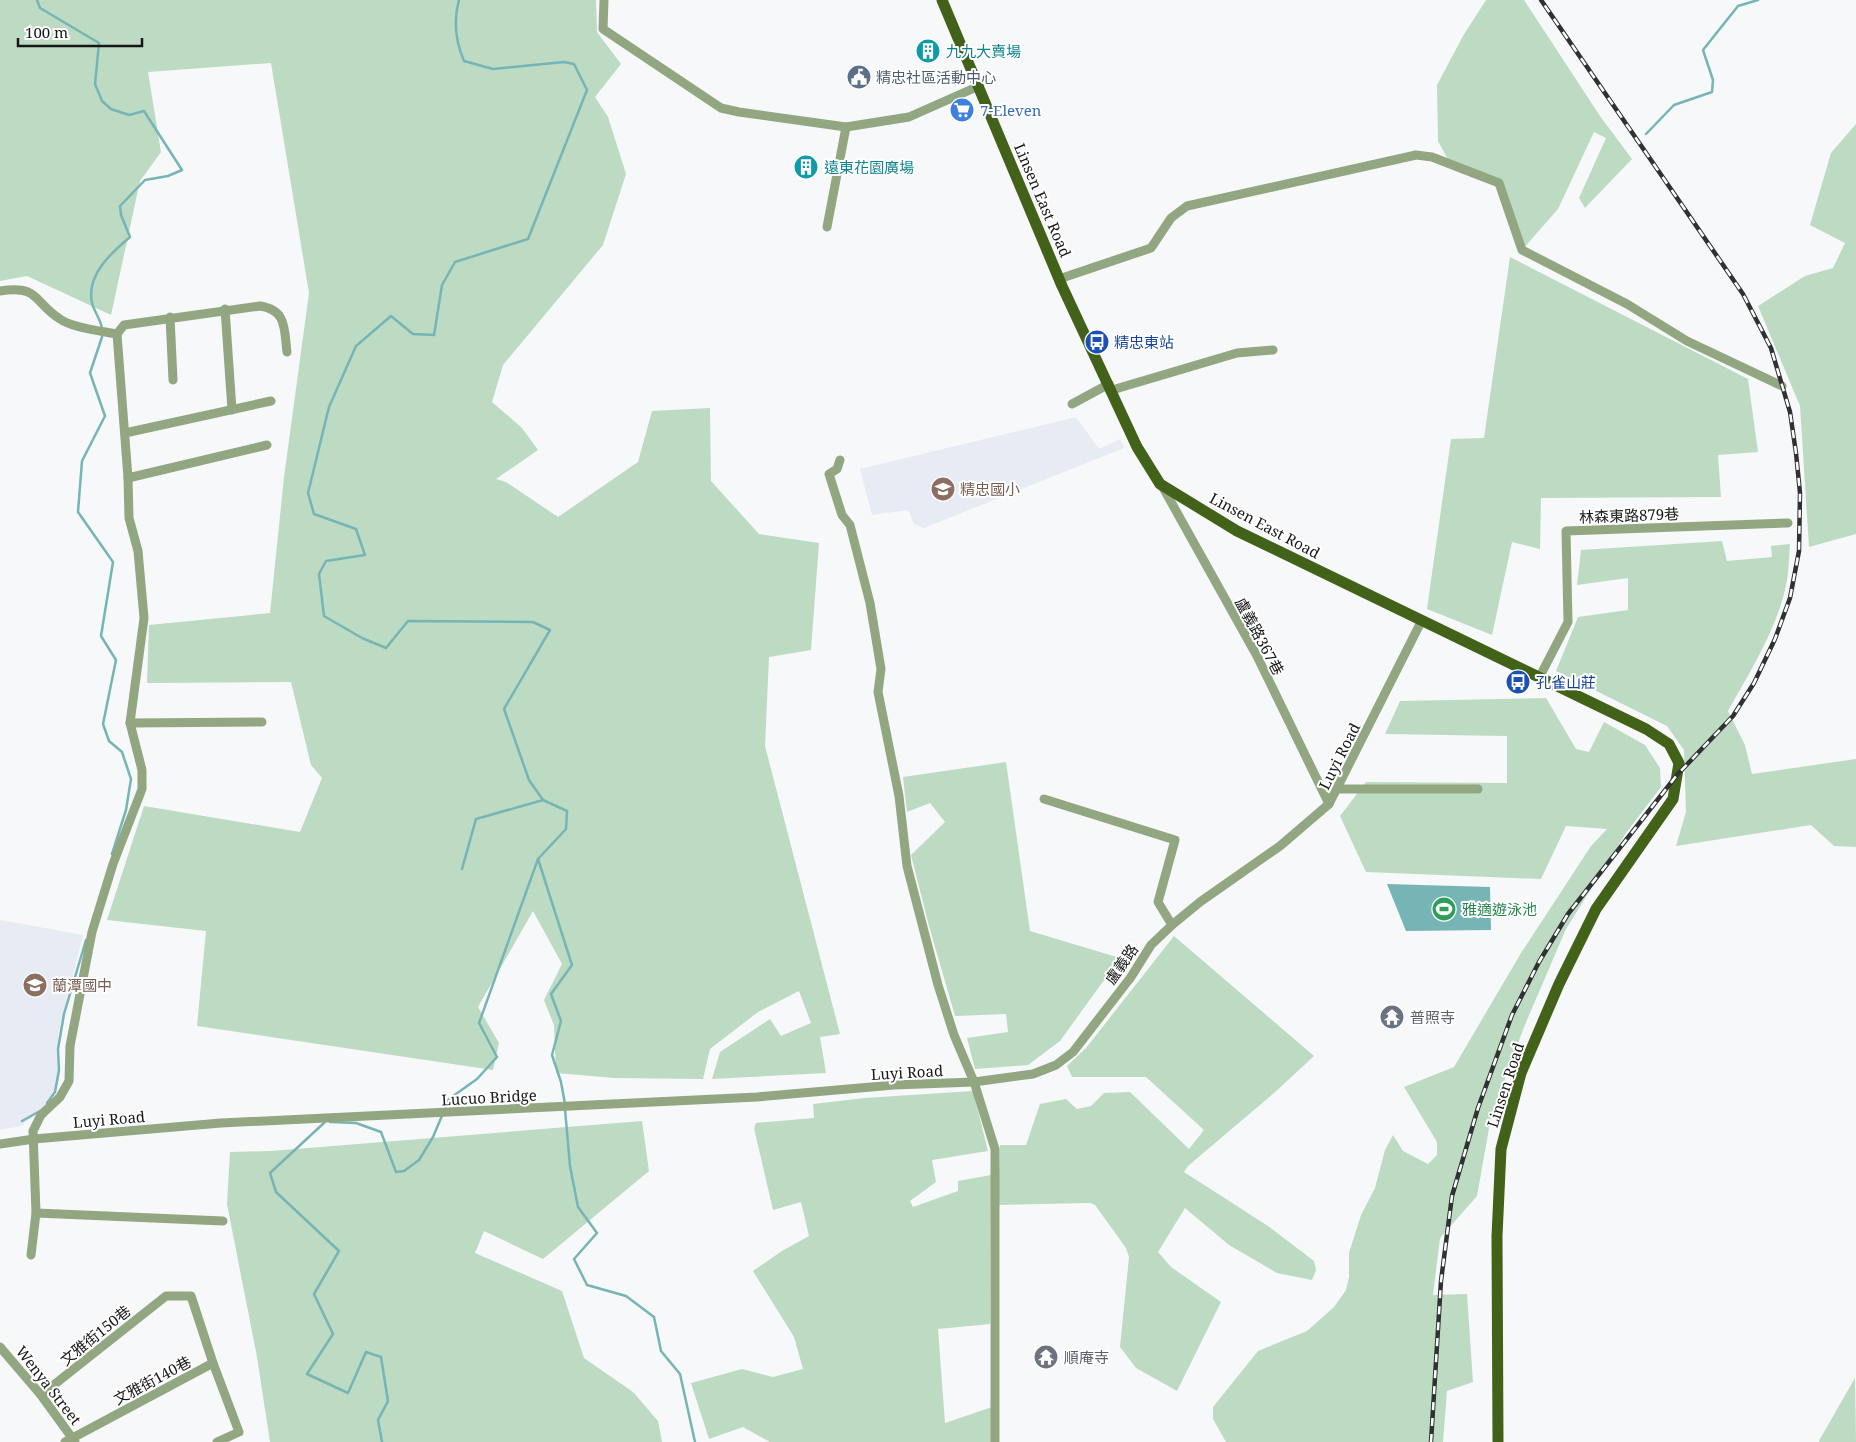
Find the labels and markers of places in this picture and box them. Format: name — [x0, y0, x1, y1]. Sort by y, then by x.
building icon: 九九大賣場 — [915, 38, 941, 64]
place label: 九九大賣場 — [946, 41, 1021, 61]
public building icon: 精忠社區活動中心 — [846, 64, 872, 90]
place label: 精忠社區活動中心 — [876, 67, 996, 87]
supermarket icon: 7-Eleven — [949, 97, 975, 123]
place label: 7-Eleven — [980, 100, 1042, 120]
building icon: 遠東花園廣場 — [793, 154, 819, 180]
place label: 遠東花園廣場 — [824, 157, 914, 177]
bus stop icon: 精忠東站 — [1084, 329, 1110, 355]
place label: 精忠東站 — [1114, 332, 1174, 352]
school or university icon: 精忠國小 — [930, 476, 956, 502]
place label: 精忠國小 — [960, 479, 1020, 499]
bus stop icon: 孔雀山莊 — [1505, 669, 1531, 695]
place label: 孔雀山莊 — [1536, 672, 1596, 692]
sports icon: 雅適遊泳池 — [1431, 896, 1457, 922]
place label: 雅適遊泳池 — [1462, 899, 1537, 919]
school or university icon: 蘭潭國中 — [22, 972, 48, 998]
place label: 蘭潭國中 — [52, 975, 112, 995]
temple icon: 普照寺 — [1379, 1004, 1405, 1030]
place label: 普照寺 — [1410, 1007, 1455, 1027]
temple icon: 順庵寺 — [1033, 1344, 1059, 1370]
place label: 順庵寺 — [1064, 1347, 1109, 1367]

